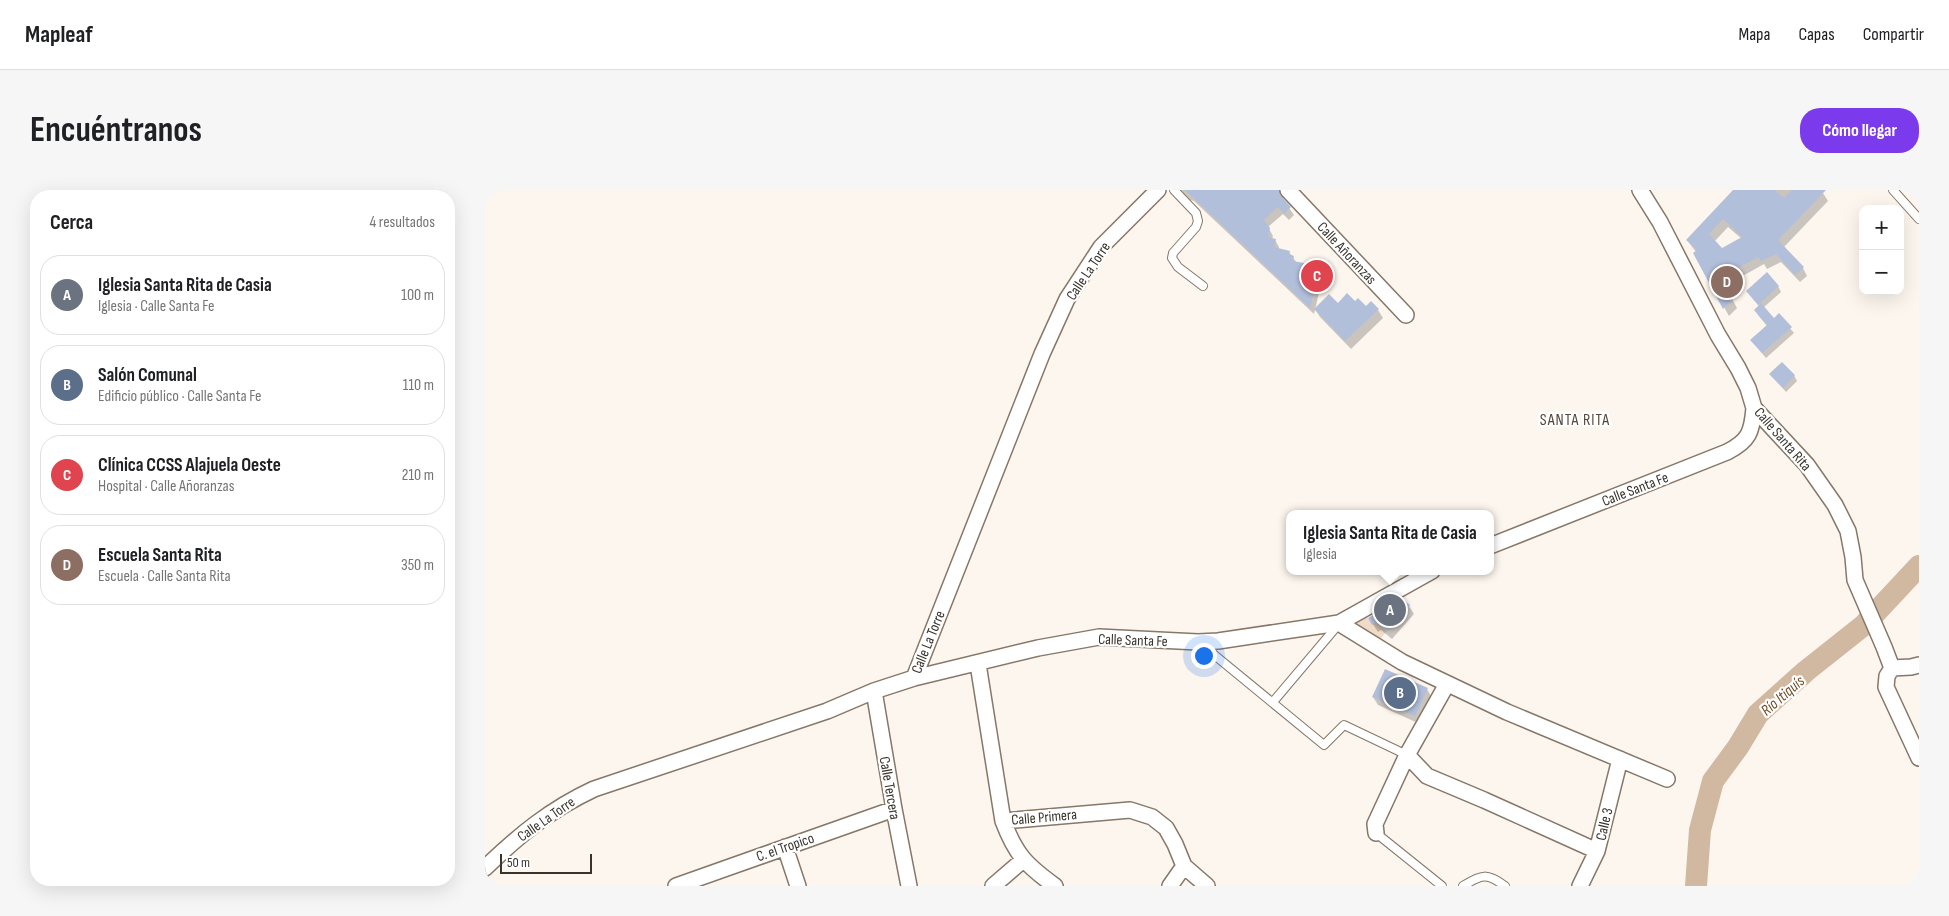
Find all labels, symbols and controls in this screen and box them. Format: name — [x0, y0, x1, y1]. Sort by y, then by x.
text: Mapleaf — [25, 20, 93, 49]
text: Mapa — [1738, 24, 1770, 45]
text: Capas — [1798, 24, 1835, 45]
text: Compartir — [1863, 24, 1924, 45]
button: Cómo llegar — [1800, 108, 1919, 153]
text: Encuéntranos — [30, 109, 202, 152]
map controls — [1859, 205, 1904, 295]
button: + — [1859, 205, 1904, 250]
text: Cerca — [50, 210, 93, 235]
text: 4 resultados — [370, 213, 435, 232]
street label: Calle Añoranzas — [1313, 218, 1381, 288]
street label: Calle La Torre — [1062, 239, 1115, 304]
button: − — [1859, 250, 1904, 295]
pin: C — [1301, 257, 1333, 295]
pin: D — [1711, 263, 1743, 301]
text: Iglesia Santa Rita de Casia — [98, 274, 272, 297]
text: A — [63, 286, 71, 305]
text: 100 m — [401, 286, 434, 305]
text: Iglesia · Calle Santa Fe — [98, 297, 215, 316]
text: Salón Comunal — [98, 364, 197, 387]
text: B — [63, 376, 71, 395]
text: 110 m — [403, 376, 434, 395]
text: Edificio público · Calle Santa Fe — [98, 387, 262, 406]
street label: Calle Santa Rita — [1750, 404, 1816, 475]
district label: SANTA RITA — [1540, 411, 1610, 430]
text: Clínica CCSS Alajuela Oeste — [98, 454, 281, 477]
text: C — [63, 466, 71, 485]
text: 210 m — [402, 466, 434, 485]
street label: Calle Santa Fe — [1599, 468, 1671, 511]
text: Hospital · Calle Añoranzas — [98, 477, 235, 496]
popup — [1286, 510, 1494, 575]
text: Iglesia Santa Rita de Casia — [1303, 522, 1477, 545]
text: Escuela Santa Rita — [98, 544, 222, 567]
text: Iglesia — [1303, 545, 1337, 564]
text: D — [63, 556, 71, 575]
text: 350 m — [401, 556, 434, 575]
text: Escuela · Calle Santa Rita — [98, 567, 231, 586]
pin: A — [1374, 591, 1406, 629]
street label: Calle La Torre — [907, 608, 950, 676]
street label: Calle Santa Fe — [1098, 630, 1168, 651]
your location — [1191, 643, 1217, 669]
water label: Río Itiquís — [1757, 672, 1809, 720]
pin: B — [1384, 674, 1416, 712]
street label: Calle Tercera — [875, 755, 904, 821]
street label: Calle La Torre — [514, 793, 579, 846]
street label: Calle Primera — [1010, 805, 1078, 830]
street label: Calle 3 — [1592, 806, 1617, 842]
street label: C. el Tropico — [754, 829, 817, 866]
scale bar — [500, 851, 593, 874]
text: 50 m — [507, 854, 530, 871]

